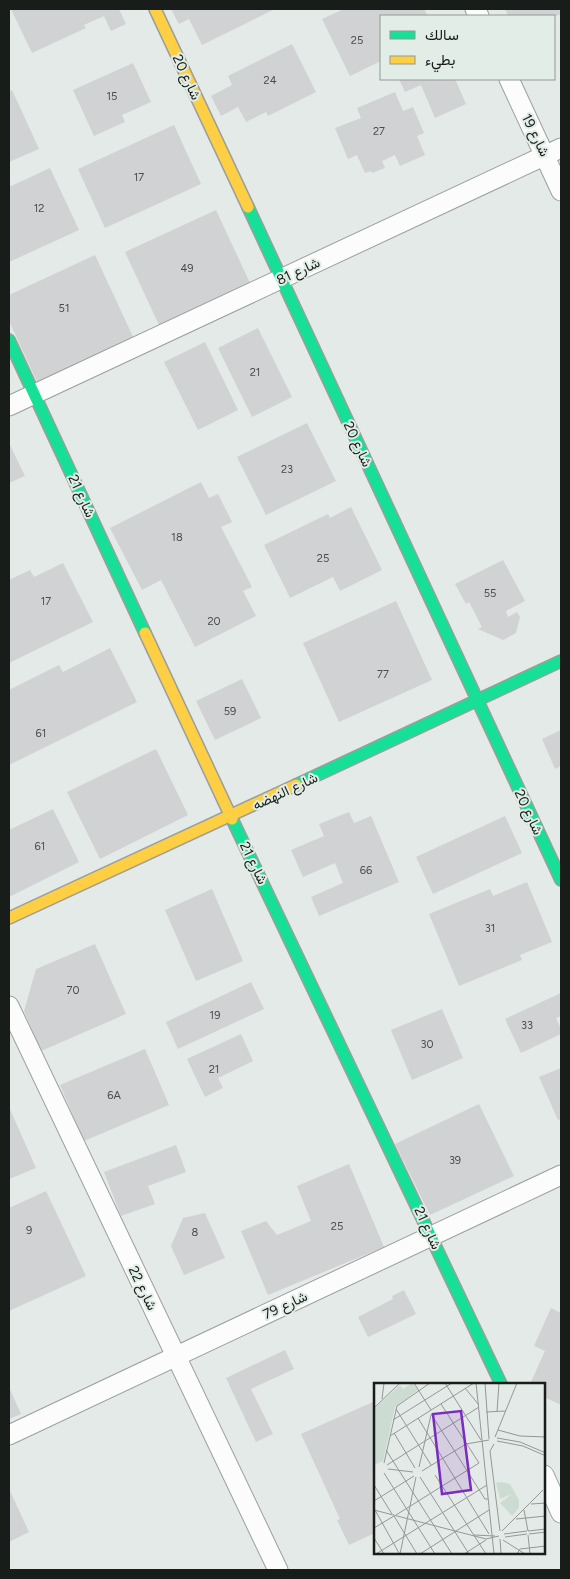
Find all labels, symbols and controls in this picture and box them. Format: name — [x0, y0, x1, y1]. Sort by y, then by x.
legend — [380, 15, 555, 80]
text: سالك — [425, 26, 459, 44]
house number: 25 — [351, 34, 363, 47]
text: بطيء — [425, 51, 455, 73]
street label: شارع 20 — [167, 52, 204, 104]
house number: 24 — [264, 74, 277, 87]
house number: 15 — [107, 90, 117, 103]
street label: شارع 19 — [516, 111, 553, 160]
house number: 27 — [373, 125, 385, 138]
house number: 17 — [134, 171, 144, 184]
house number: 12 — [34, 202, 44, 215]
street label: شارع 81 — [274, 254, 324, 291]
house number: 49 — [180, 262, 194, 275]
house number: 51 — [59, 302, 69, 315]
house number: 21 — [250, 366, 260, 379]
street label: شارع 20 — [338, 419, 375, 471]
house number: 23 — [281, 463, 293, 476]
street label: شارع 21 — [62, 472, 99, 521]
house number: 18 — [171, 531, 183, 544]
house number: 25 — [317, 552, 329, 565]
house number: 55 — [484, 587, 496, 600]
house number: 17 — [41, 595, 51, 608]
house number: 20 — [207, 615, 221, 628]
house number: 77 — [377, 668, 389, 681]
house number: 59 — [224, 705, 236, 718]
house number: 61 — [36, 727, 46, 740]
street label: شارع النهضه — [250, 769, 321, 816]
street label: شارع 20 — [509, 787, 546, 839]
street label: شارع 21 — [234, 839, 271, 888]
house number: 61 — [35, 840, 45, 853]
house number: 66 — [360, 864, 372, 877]
house number: 31 — [485, 922, 495, 935]
house number: 70 — [67, 984, 79, 997]
house number: 19 — [210, 1009, 220, 1022]
house number: 33 — [521, 1019, 533, 1032]
house number: 30 — [420, 1038, 434, 1051]
house number: 21 — [209, 1063, 219, 1076]
house number: 6A — [107, 1089, 121, 1102]
house number: 39 — [449, 1154, 461, 1167]
street label: شارع 21 — [408, 1204, 445, 1253]
house number: 25 — [331, 1220, 343, 1233]
house number: 9 — [26, 1224, 32, 1237]
house number: 8 — [192, 1226, 199, 1239]
street label: شارع 22 — [123, 1263, 161, 1314]
street label: شارع 79 — [260, 1288, 311, 1325]
inset map — [374, 1383, 545, 1554]

